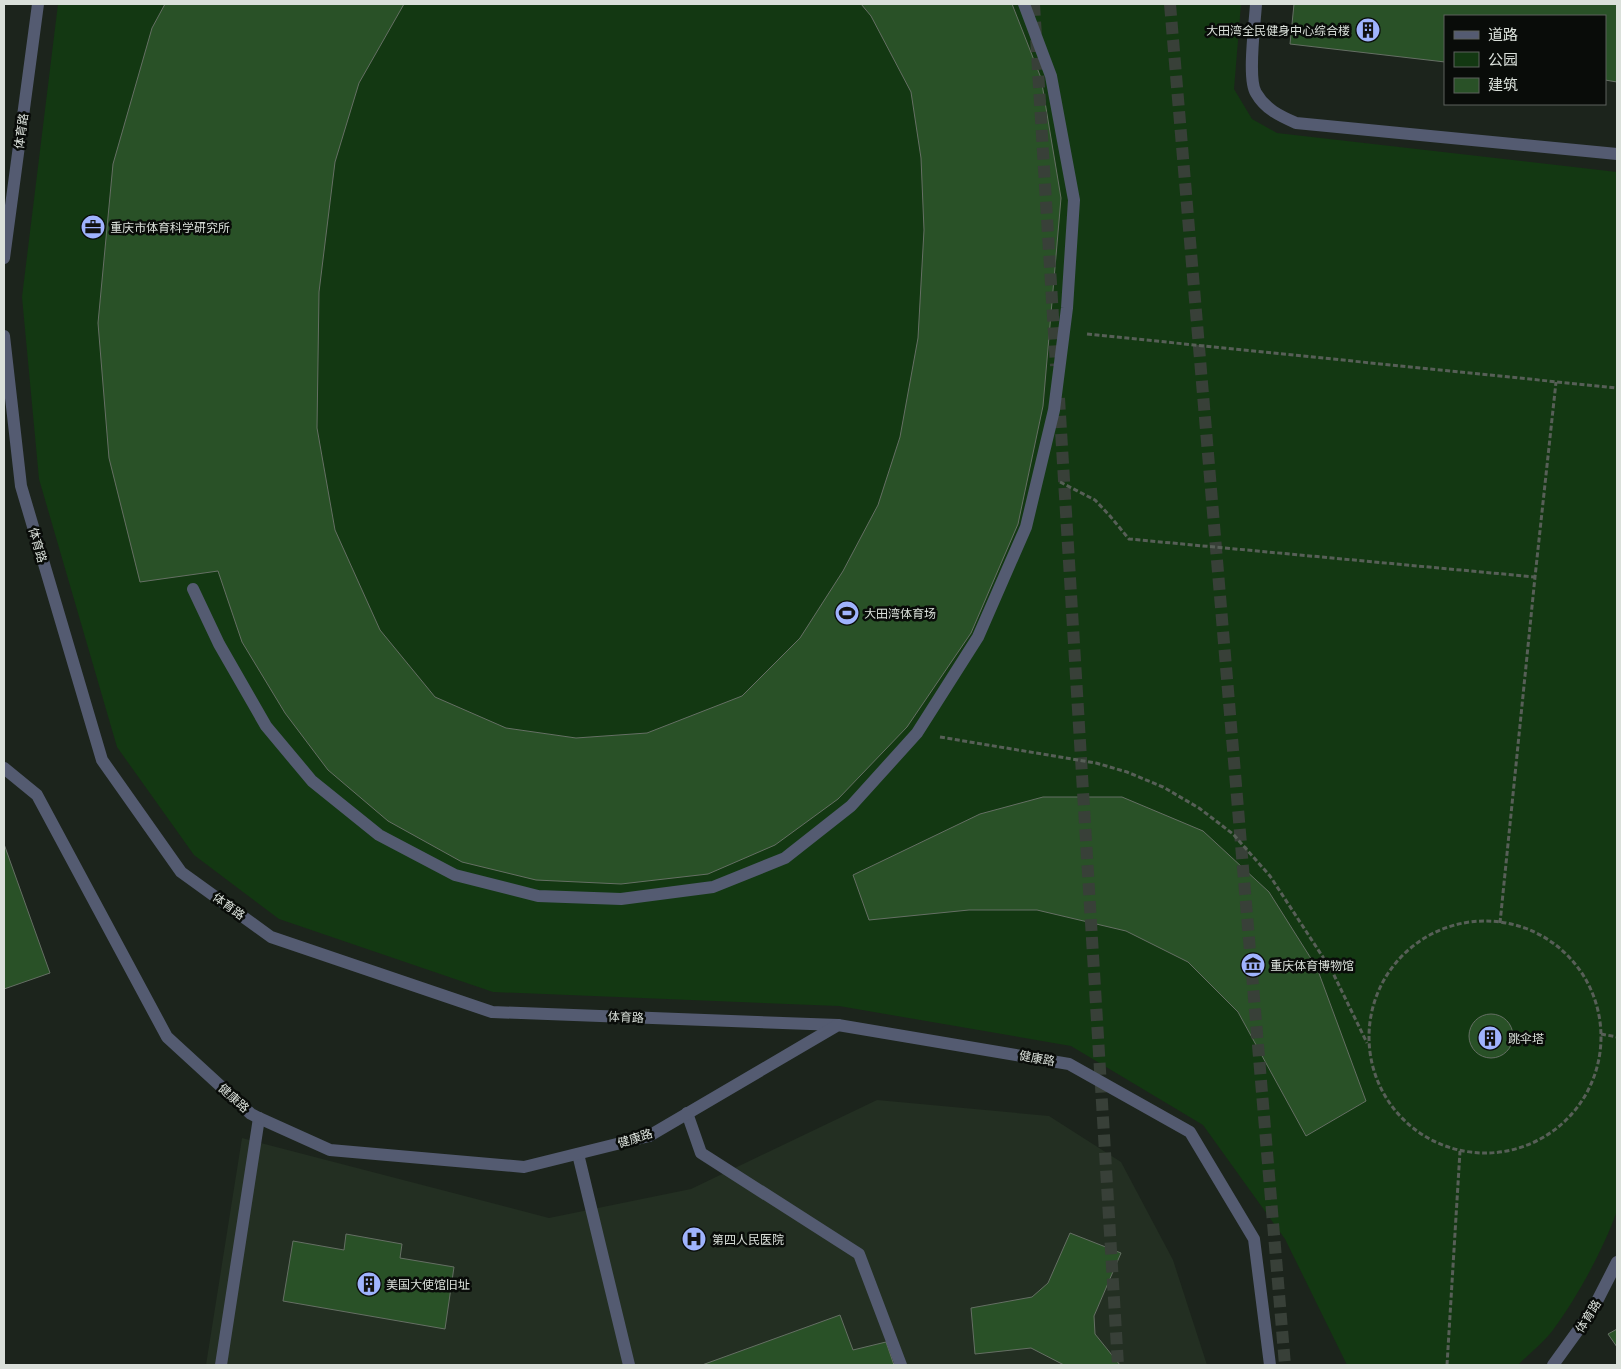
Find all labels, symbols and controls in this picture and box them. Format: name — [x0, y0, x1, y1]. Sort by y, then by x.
legend — [1444, 15, 1606, 105]
building icon: 大田湾全民健身中心综合楼 — [1355, 17, 1381, 43]
place label: 大田湾全民健身中心综合楼 — [1206, 23, 1350, 38]
text: 道路 — [1488, 25, 1518, 44]
text: 公园 — [1488, 50, 1518, 69]
text: 建筑 — [1488, 75, 1518, 94]
street label: 体育路 — [11, 112, 31, 150]
office icon: 重庆市体育科学研究所 — [80, 214, 106, 240]
place label: 重庆市体育科学研究所 — [110, 220, 230, 235]
street label: 体育路 — [26, 526, 50, 564]
sports icon: 大田湾体育场 — [834, 600, 860, 626]
place label: 大田湾体育场 — [864, 606, 936, 621]
street label: 体育路 — [210, 889, 248, 923]
museum icon: 重庆体育博物馆 — [1240, 952, 1266, 978]
place label: 重庆体育博物馆 — [1270, 958, 1354, 973]
street label: 体育路 — [608, 1009, 644, 1025]
building icon: 跳伞塔 — [1477, 1025, 1503, 1051]
place label: 跳伞塔 — [1508, 1031, 1544, 1046]
street label: 健康路 — [1018, 1047, 1056, 1069]
street label: 健康路 — [216, 1080, 252, 1116]
street label: 健康路 — [616, 1125, 654, 1151]
hospital icon: 第四人民医院 — [681, 1226, 707, 1252]
place label: 第四人民医院 — [712, 1232, 784, 1247]
building icon: 美国大使馆旧址 — [356, 1271, 382, 1297]
place label: 美国大使馆旧址 — [386, 1277, 470, 1292]
street label: 体育路 — [1572, 1297, 1604, 1335]

